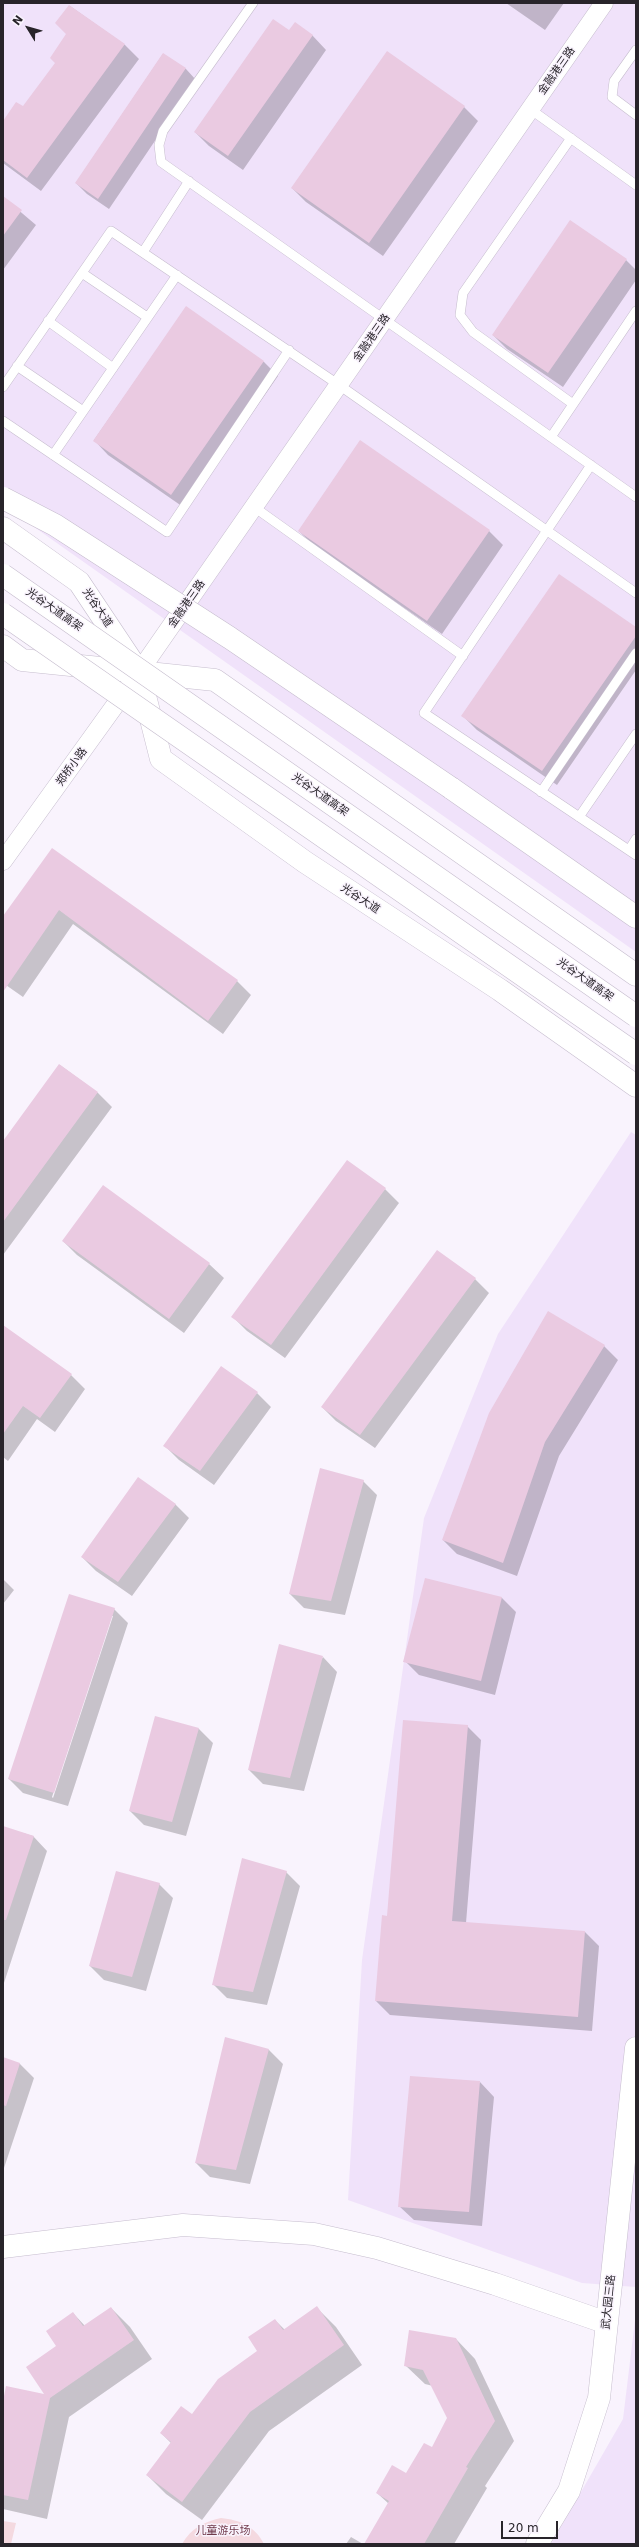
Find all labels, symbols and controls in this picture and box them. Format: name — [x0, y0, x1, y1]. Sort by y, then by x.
north arrow — [8, 8, 48, 48]
text: N — [10, 13, 26, 28]
street label: 金融港三路 — [536, 45, 578, 97]
street label: 金融港三路 — [351, 312, 393, 364]
street label: 金融港三路 — [166, 578, 208, 630]
street label: 光谷大道高架 — [23, 586, 85, 634]
street label: 光谷大道 — [79, 586, 115, 630]
street label: 郑桥小路 — [54, 745, 90, 789]
street label: 光谷大道高架 — [289, 771, 351, 819]
street label: 光谷大道 — [338, 881, 382, 917]
street label: 光谷大道高架 — [554, 956, 616, 1004]
street label: 武大园三路 — [600, 2274, 618, 2330]
scale bar — [503, 2513, 560, 2539]
text: 20 m — [508, 2521, 539, 2535]
park label: 儿童游乐场 — [196, 2524, 250, 2538]

